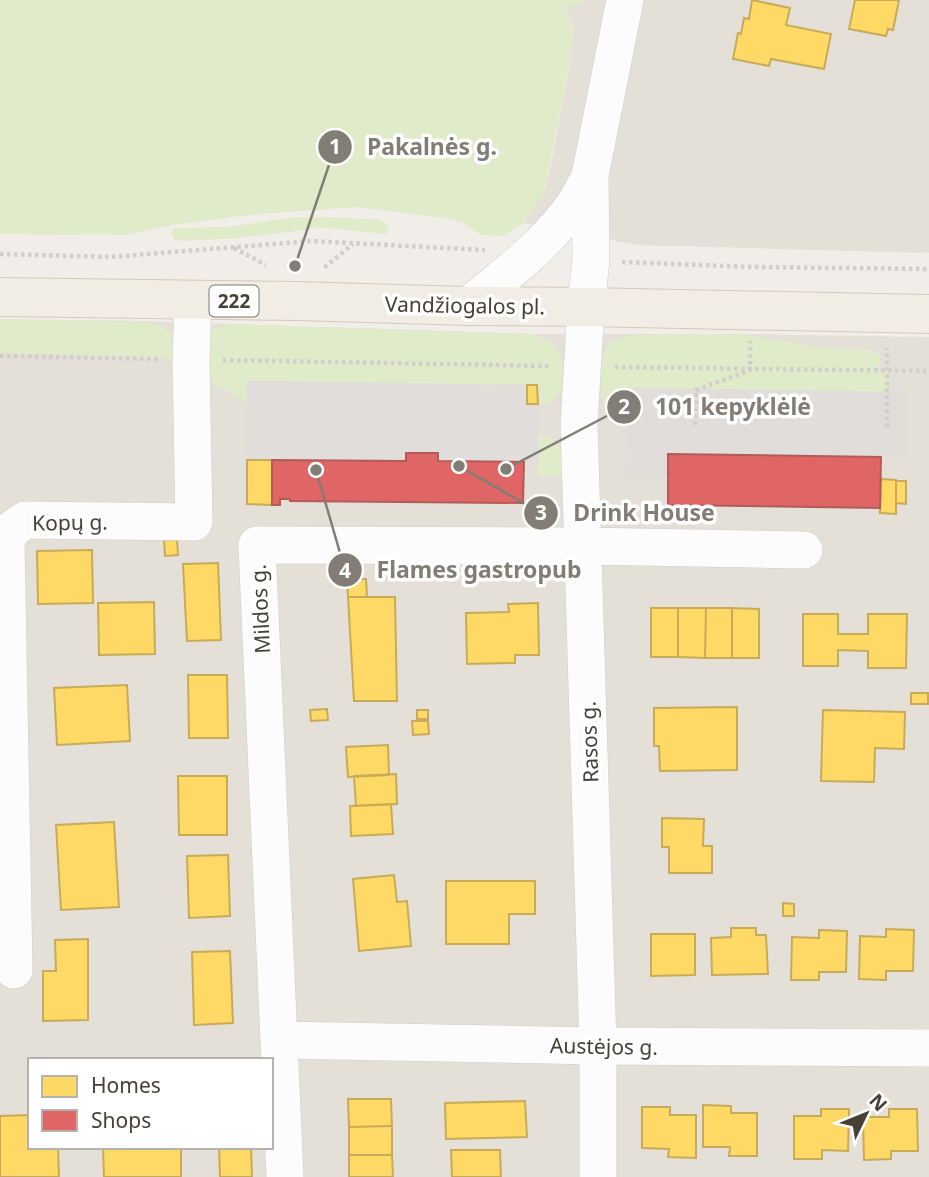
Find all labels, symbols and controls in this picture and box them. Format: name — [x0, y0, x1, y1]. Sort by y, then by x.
callout: Pakalnės g. — [318, 125, 511, 169]
text: Pakalnės g. — [367, 130, 497, 162]
text: 1 — [329, 132, 341, 160]
road number: 222 — [210, 286, 258, 316]
street label: Vandžiogalos pl. — [385, 290, 545, 320]
callout: 101 kepyklėlė — [606, 385, 825, 429]
text: 101 kepyklėlė — [655, 390, 811, 422]
text: 2 — [618, 392, 630, 420]
callout: Drink House — [524, 491, 728, 535]
text: Drink House — [573, 496, 715, 528]
text: 3 — [535, 498, 547, 526]
street label: Kopų g. — [32, 507, 108, 537]
callout: Flames gastropub — [328, 548, 596, 592]
text: Flames gastropub — [377, 553, 582, 585]
text: 4 — [339, 556, 351, 584]
street label: Mildos g. — [244, 564, 276, 654]
street label: Rasos g. — [574, 701, 604, 783]
street label: Austėjos g. — [550, 1031, 658, 1061]
legend — [28, 1058, 273, 1149]
text: Homes — [91, 1071, 161, 1099]
north arrow — [831, 1079, 901, 1149]
text: N — [864, 1088, 893, 1117]
text: Shops — [91, 1106, 151, 1134]

